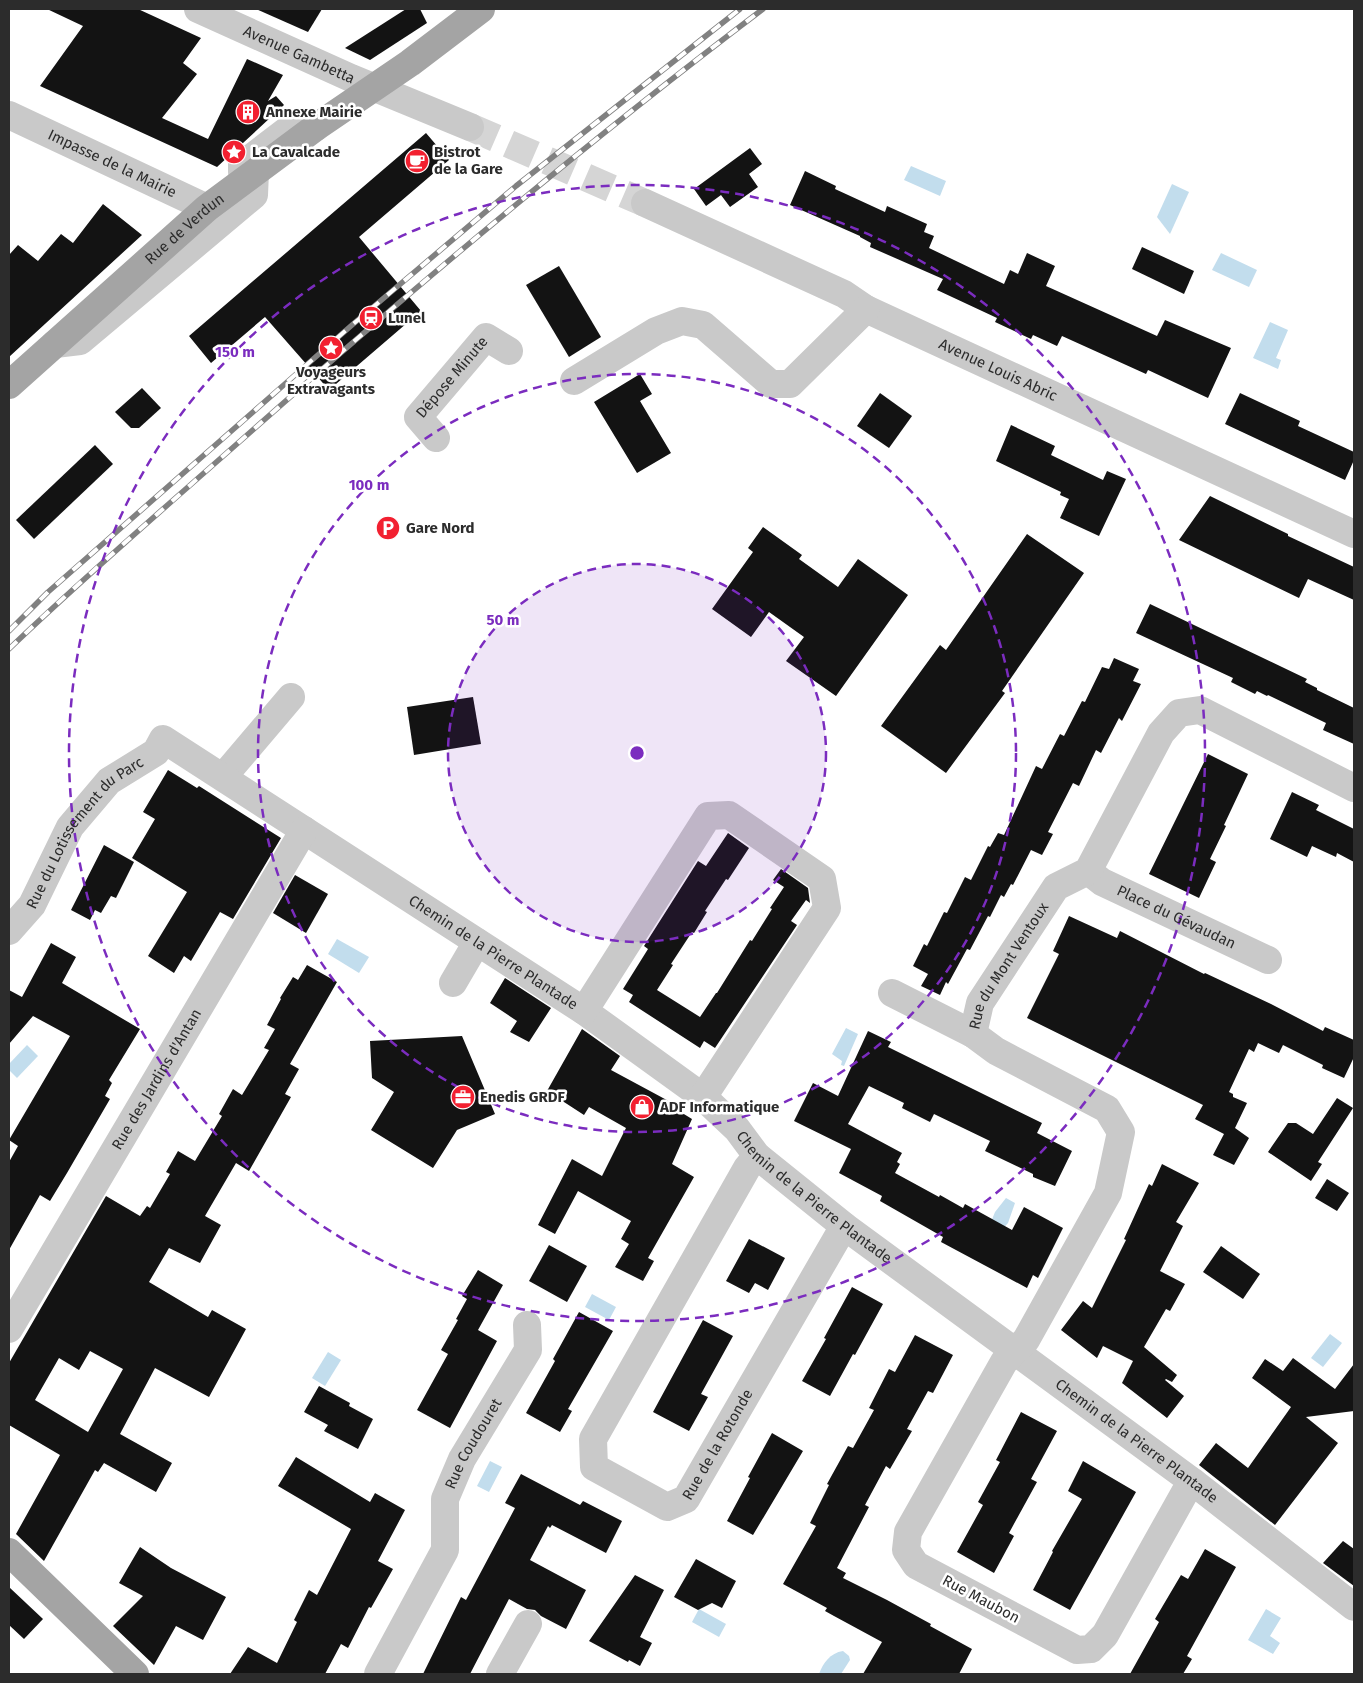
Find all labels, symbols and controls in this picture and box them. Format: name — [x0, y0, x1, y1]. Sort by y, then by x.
street label: Avenue Gambetta — [241, 22, 358, 88]
building icon: Annexe Mairie — [235, 99, 261, 125]
place label: Annexe Mairie — [265, 103, 362, 121]
street label: Impasse de la Mairie — [45, 126, 179, 201]
place icon: La Cavalcade — [221, 139, 247, 165]
place label: La Cavalcade — [252, 143, 340, 161]
place label: Bistrot de la Gare — [434, 143, 503, 178]
cafe icon: Bistrot de la Gare — [404, 148, 430, 174]
street label: Rue de Verdun — [141, 189, 228, 268]
station icon: Lunel — [358, 305, 384, 331]
place label: Lunel — [388, 309, 426, 327]
street label: Dépose Minute — [412, 333, 492, 422]
place icon: Voyageurs Extravagants — [318, 335, 344, 361]
street label: Avenue Louis Abric — [936, 335, 1060, 405]
text: 150 m — [215, 343, 255, 361]
place label: Voyageurs Extravagants — [287, 363, 375, 398]
text: 100 m — [349, 476, 389, 494]
parking icon: Gare Nord — [375, 515, 401, 541]
place label: Gare Nord — [406, 519, 475, 537]
text: 50 m — [486, 611, 520, 629]
centre of rings — [628, 744, 646, 762]
street label: Rue du Lotissement du Parc — [23, 753, 147, 912]
street label: Place du Gévaudan — [1114, 881, 1239, 953]
street label: Chemin de la Pierre Plantade — [405, 891, 581, 1014]
street label: Rue du Mont Ventoux — [965, 898, 1053, 1031]
street label: Rue des Jardins d'Antan — [108, 1006, 205, 1153]
office icon: Enedis GRDF — [450, 1084, 476, 1110]
place label: Enedis GRDF — [480, 1088, 565, 1106]
shop icon: ADF Informatique — [629, 1094, 655, 1120]
place label: ADF Informatique — [659, 1098, 779, 1116]
street label: Chemin de la Pierre Plantade — [733, 1127, 895, 1267]
street label: Chemin de la Pierre Plantade — [1052, 1375, 1222, 1507]
street label: Rue de la Rotonde — [678, 1386, 757, 1503]
street label: Rue Coudouret — [441, 1395, 506, 1492]
street label: Rue Maubon — [939, 1571, 1023, 1627]

